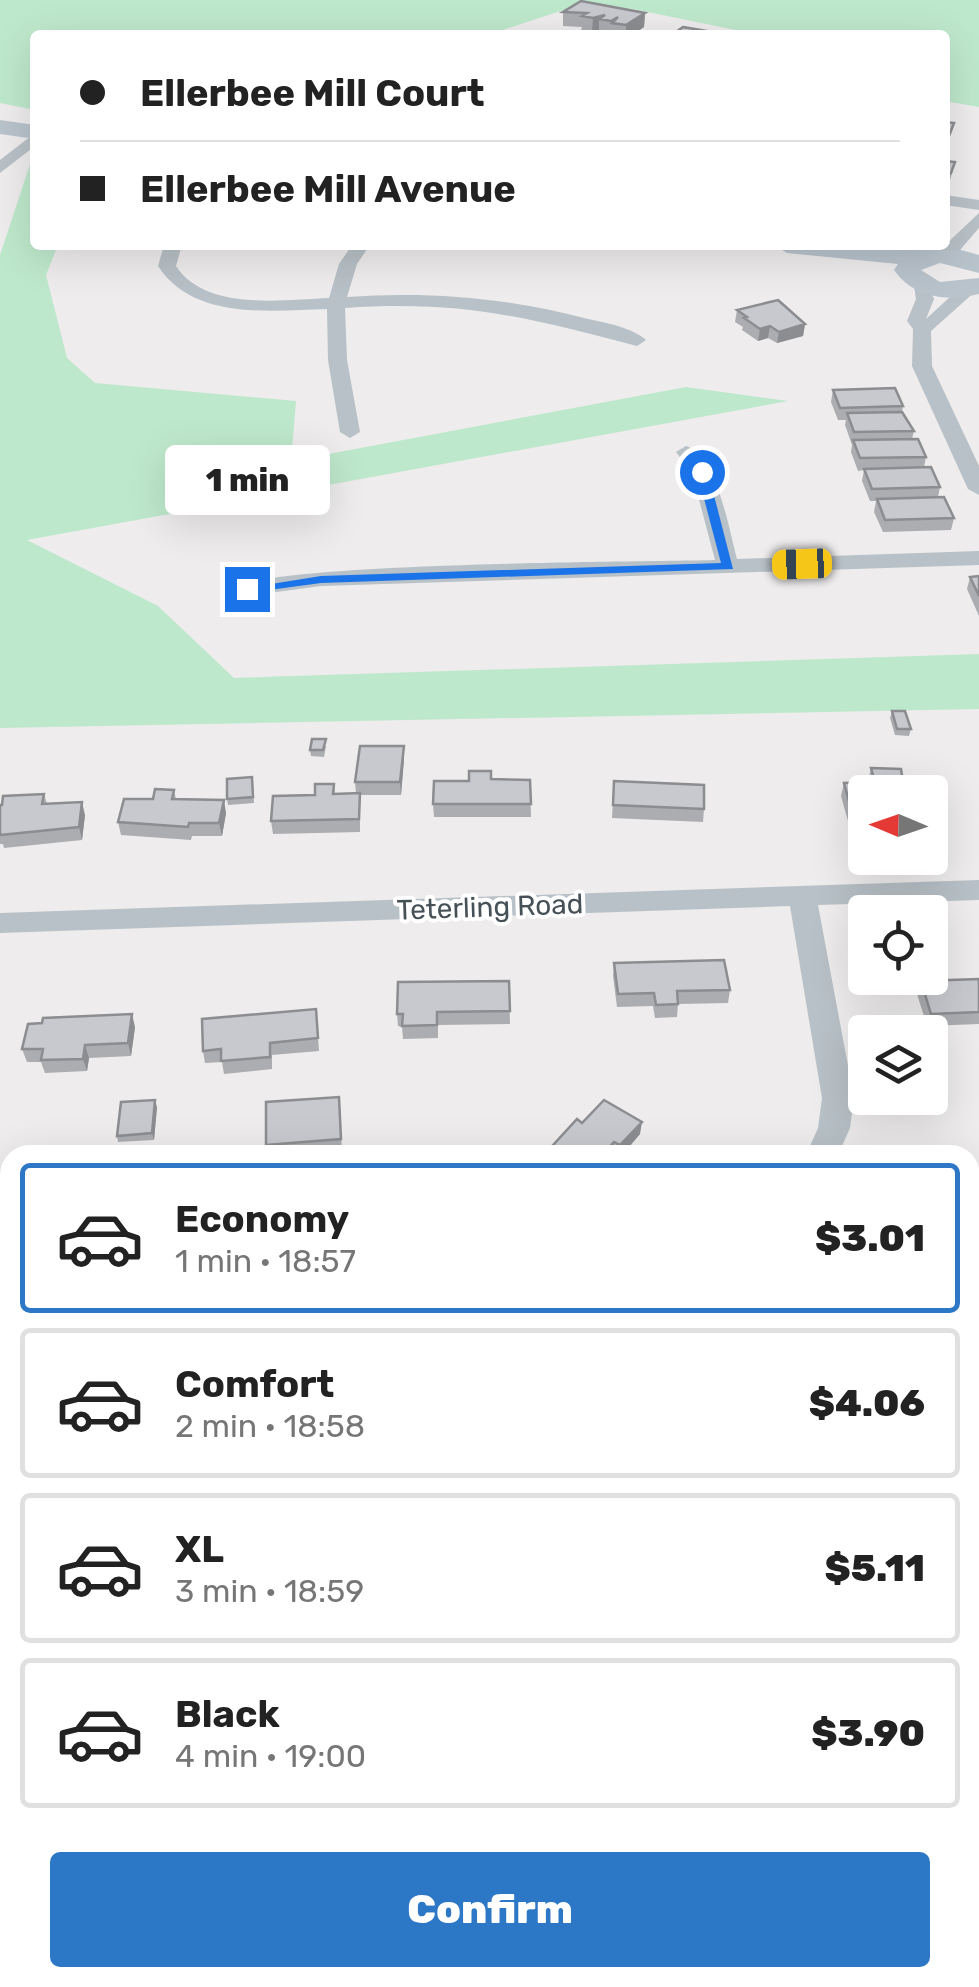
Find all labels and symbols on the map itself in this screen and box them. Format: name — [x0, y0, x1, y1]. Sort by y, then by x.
callout: 1 min — [164, 444, 330, 514]
route start — [680, 450, 725, 495]
car — [771, 548, 833, 580]
route end — [225, 567, 270, 612]
north arrow — [848, 775, 948, 875]
street label: Teterling Road — [396, 887, 584, 927]

